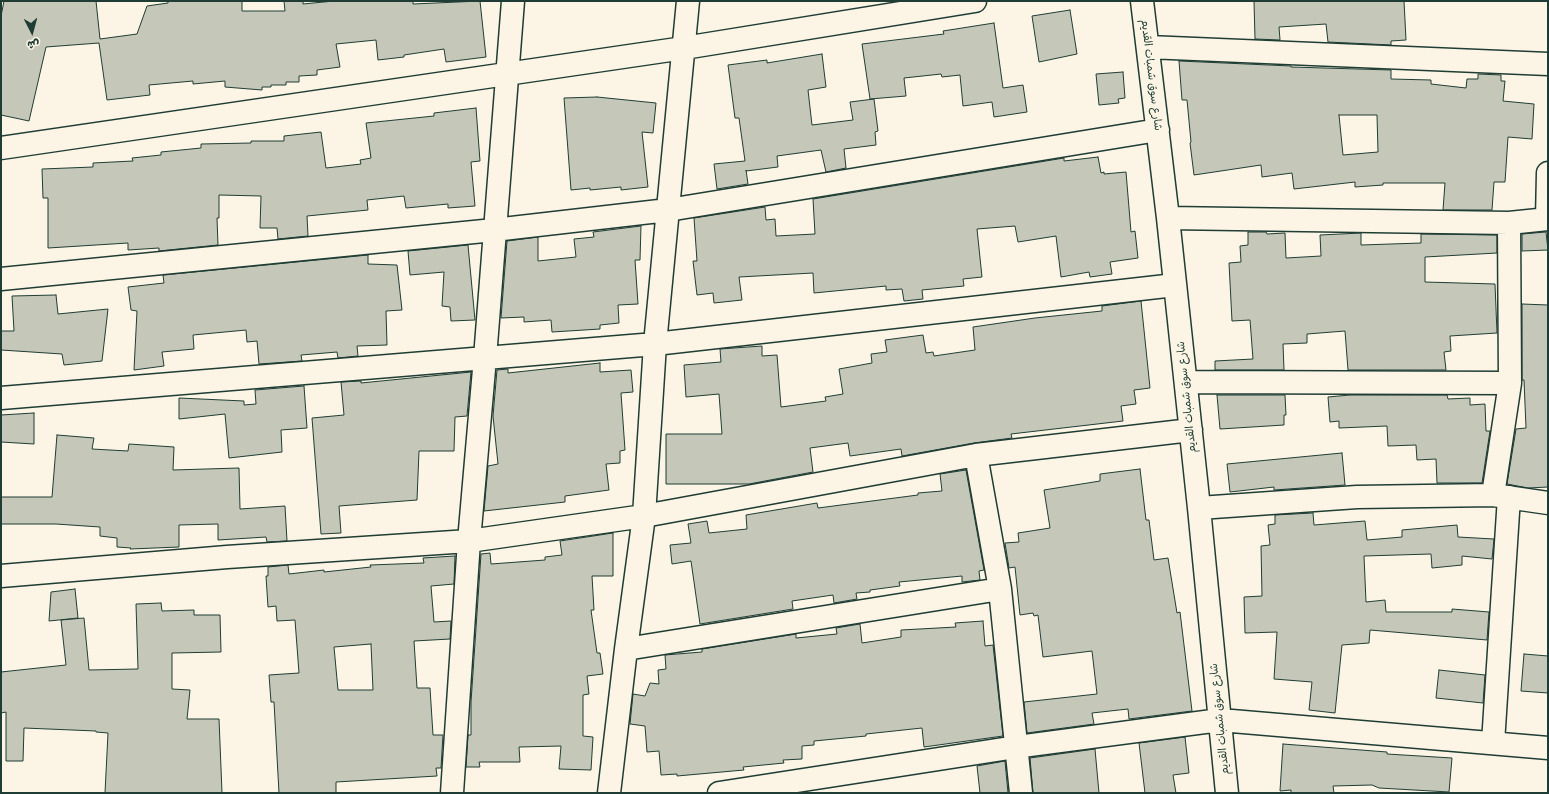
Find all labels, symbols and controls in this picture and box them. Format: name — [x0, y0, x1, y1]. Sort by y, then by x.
north arrow — [12, 12, 52, 52]
street label: شارع سوق شمبات القديم — [1138, 19, 1164, 131]
text: ش — [26, 34, 40, 55]
street label: شارع سوق شمبات القديم — [1175, 341, 1199, 453]
street label: شارع سوق شمبات القديم — [1208, 663, 1232, 775]

